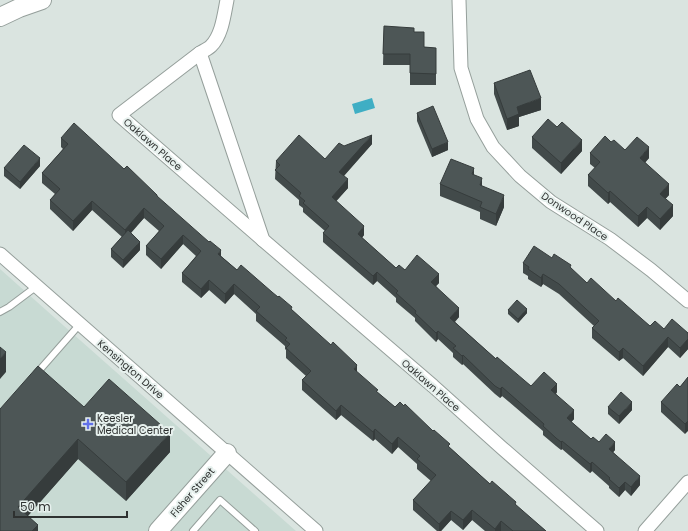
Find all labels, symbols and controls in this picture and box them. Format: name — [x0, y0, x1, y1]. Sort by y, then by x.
street label: Oaklawn Place — [120, 115, 185, 174]
street label: Donwood Place — [538, 189, 611, 244]
street label: Kensington Drive — [94, 336, 167, 402]
street label: Oaklawn Place — [398, 356, 463, 415]
place label: Keesler Medical Center — [97, 411, 173, 438]
marker: Keesler Medical Center — [82, 418, 94, 430]
street label: Fisher Street — [167, 464, 218, 520]
scale bar — [14, 493, 127, 519]
text: 50 m — [20, 498, 51, 515]

